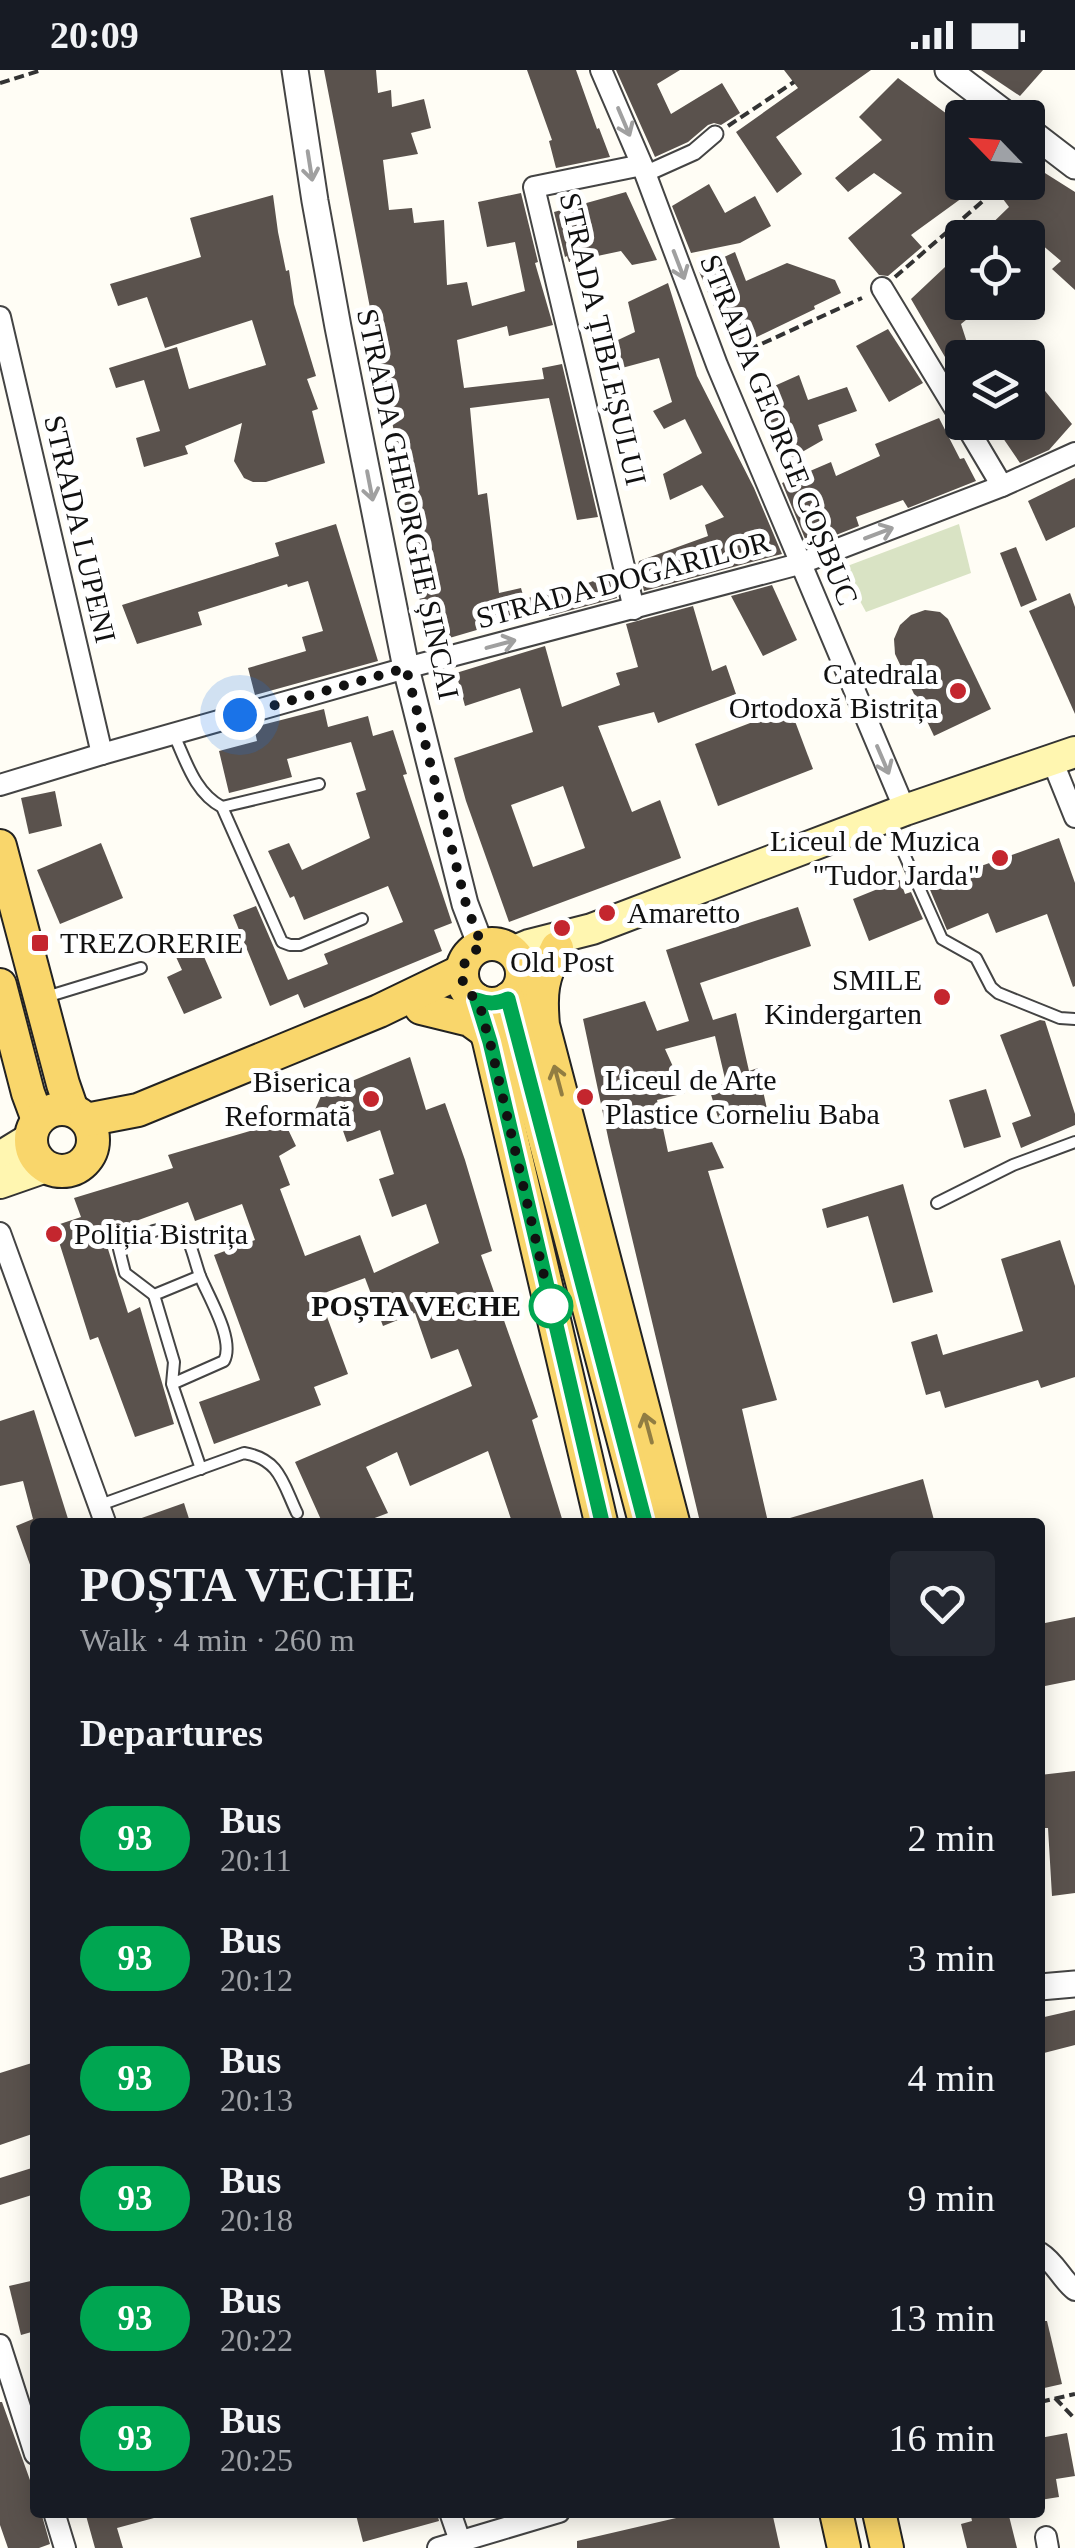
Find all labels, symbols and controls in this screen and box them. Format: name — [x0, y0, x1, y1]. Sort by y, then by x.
text: 20:09 — [50, 14, 139, 56]
north arrow — [945, 100, 1045, 200]
map controls — [945, 100, 1045, 440]
one-way arrow — [616, 106, 634, 137]
one-way arrow — [301, 150, 319, 182]
street label: STRADA ȚIBLEȘULUI — [553, 189, 653, 489]
button: locate — [945, 220, 1045, 320]
one-way arrow — [671, 249, 689, 280]
street label: STRADA GEORGE COȘBUC — [694, 250, 865, 610]
street label: STRADA GHEORGHE ȘINCAI — [351, 306, 466, 702]
button: layers — [945, 340, 1045, 440]
street label: STRADA LUPENI — [38, 412, 123, 646]
one-way arrow — [362, 469, 381, 501]
one-way arrow — [863, 523, 894, 541]
street label: STRADA DOGARILOR — [472, 524, 773, 635]
one-way arrow — [485, 633, 516, 652]
place label: Catedrala Ortodoxă Bistrița — [729, 657, 938, 724]
marker: Catedrala Ortodoxă Bistrița — [947, 680, 969, 702]
your location — [215, 690, 265, 740]
one-way arrow — [875, 744, 893, 775]
place label: Liceul de Muzica "Tudor Jarda" — [770, 824, 980, 891]
marker: Liceul de Muzica "Tudor Jarda" — [989, 847, 1011, 869]
place label: Amaretto — [627, 896, 740, 929]
marker: Amaretto — [596, 902, 618, 924]
marker: Old Post — [551, 917, 573, 939]
place label: TREZORERIE — [60, 926, 243, 959]
marker: TREZORERIE — [29, 932, 51, 954]
place label: Old Post — [510, 945, 615, 978]
place label: SMILE Kindergarten — [764, 963, 922, 1030]
marker: SMILE Kindergarten — [931, 986, 953, 1008]
place label: Liceul de Arte Plastice Corneliu Baba — [605, 1063, 880, 1130]
place label: Biserica Reformată — [224, 1065, 351, 1132]
one-way arrow — [547, 1065, 566, 1096]
marker: Liceul de Arte Plastice Corneliu Baba — [574, 1086, 596, 1108]
marker: Biserica Reformată — [360, 1088, 382, 1110]
place label: Poliția Bistrița — [74, 1217, 248, 1250]
marker: Poliția Bistrița — [43, 1223, 65, 1245]
marker: POȘTA VECHE — [530, 1285, 572, 1327]
place label: POȘTA VECHE — [311, 1289, 521, 1324]
one-way arrow — [638, 1413, 657, 1444]
button: heart — [890, 1551, 995, 1656]
text: POȘTA VECHE — [80, 1558, 416, 1611]
text: Walk · 4 min · 260 m — [80, 1622, 355, 1658]
text: Departures — [80, 1712, 263, 1754]
text: Bus — [220, 1799, 281, 1841]
text: 2 min — [907, 1817, 995, 1859]
text: 93 — [118, 1819, 153, 1858]
text: 20:11 — [220, 1842, 292, 1878]
text: Bus — [220, 1919, 281, 1961]
text: 3 min — [907, 1937, 995, 1979]
text: 93 — [118, 1939, 153, 1978]
text: 20:12 — [220, 1962, 293, 1998]
text: Bus — [220, 2039, 281, 2081]
text: 4 min — [907, 2057, 995, 2099]
text: 93 — [118, 2059, 153, 2098]
text: 20:13 — [220, 2082, 293, 2118]
text: Bus — [220, 2159, 281, 2201]
text: 9 min — [907, 2177, 995, 2219]
text: 93 — [118, 2179, 153, 2218]
text: 20:18 — [220, 2202, 293, 2238]
text: Bus — [220, 2279, 281, 2321]
text: 13 min — [888, 2297, 995, 2339]
text: 93 — [118, 2299, 153, 2338]
text: 20:22 — [220, 2322, 293, 2358]
text: Bus — [220, 2399, 281, 2441]
text: 16 min — [888, 2417, 995, 2459]
text: 93 — [118, 2419, 153, 2458]
text: 20:25 — [220, 2442, 293, 2478]

